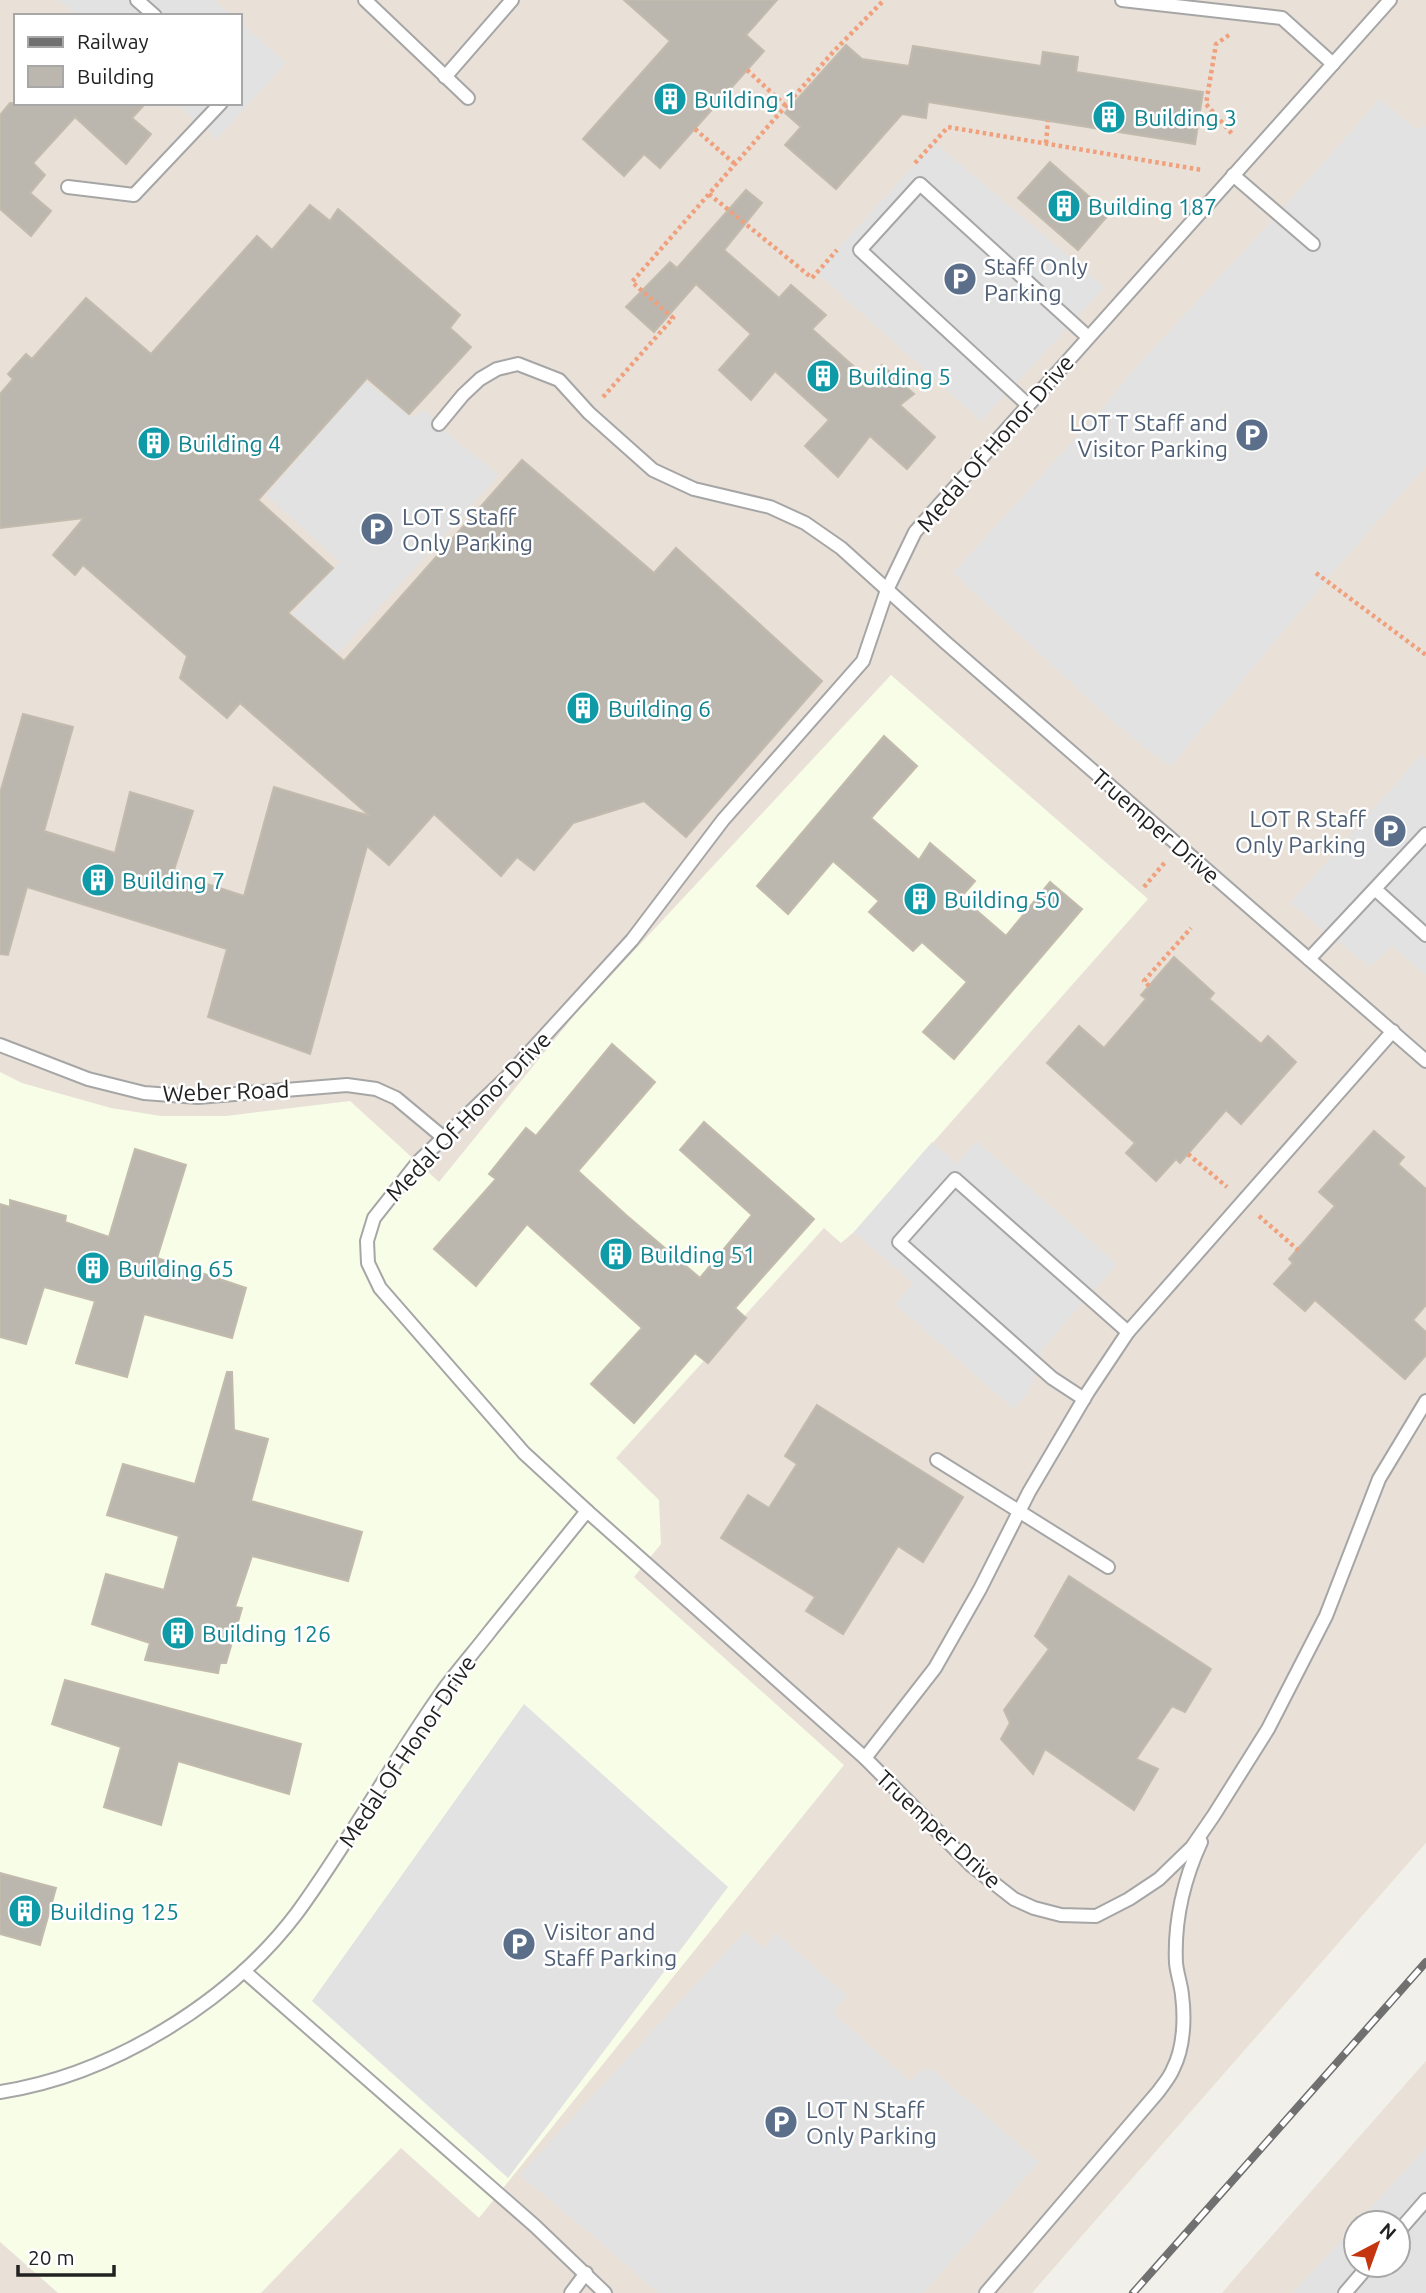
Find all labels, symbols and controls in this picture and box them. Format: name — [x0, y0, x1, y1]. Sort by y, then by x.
legend — [14, 14, 242, 105]
text: Railway — [77, 29, 149, 53]
text: Building — [77, 64, 154, 88]
building icon: Building 1 — [651, 80, 689, 118]
place label: Building 1 — [694, 87, 797, 112]
building icon: Building 3 — [1090, 98, 1128, 136]
place label: Building 3 — [1134, 105, 1237, 130]
building icon: Building 187 — [1045, 187, 1083, 225]
place label: Building 187 — [1088, 194, 1217, 219]
place label: Staff Only Parking — [984, 254, 1088, 305]
parking icon: Staff Only Parking — [941, 260, 979, 298]
street label: Medal Of Honor Drive — [912, 350, 1078, 536]
building icon: Building 5 — [804, 357, 842, 395]
place label: Building 5 — [848, 364, 951, 389]
place label: LOT T Staff and Visitor Parking — [1069, 410, 1228, 461]
parking icon: LOT T Staff and Visitor Parking — [1233, 416, 1271, 454]
building icon: Building 4 — [135, 424, 173, 462]
place label: Building 4 — [178, 431, 281, 456]
place label: LOT S Staff Only Parking — [402, 504, 533, 555]
parking icon: LOT S Staff Only Parking — [358, 510, 396, 548]
building icon: Building 6 — [564, 689, 602, 727]
place label: Building 6 — [608, 696, 711, 721]
street label: Truemper Drive — [1087, 764, 1225, 888]
place label: LOT R Staff Only Parking — [1235, 806, 1366, 857]
parking icon: LOT R Staff Only Parking — [1371, 812, 1409, 850]
building icon: Building 7 — [79, 861, 117, 899]
place label: Building 7 — [122, 868, 225, 893]
building icon: Building 50 — [901, 880, 939, 918]
place label: Building 50 — [944, 887, 1060, 912]
street label: Medal Of Honor Drive — [381, 1026, 555, 1206]
street label: Weber Road — [162, 1076, 290, 1106]
building icon: Building 51 — [597, 1235, 635, 1273]
place label: Building 51 — [640, 1242, 756, 1267]
building icon: Building 65 — [74, 1249, 112, 1287]
place label: Building 65 — [118, 1256, 234, 1281]
building icon: Building 126 — [159, 1614, 197, 1652]
place label: Building 126 — [202, 1621, 331, 1646]
street label: Medal Of Honor Drive — [334, 1651, 480, 1851]
street label: Truemper Drive — [872, 1765, 1006, 1893]
building icon: Building 125 — [6, 1892, 44, 1930]
place label: Building 125 — [50, 1899, 179, 1924]
place label: Visitor and Staff Parking — [544, 1919, 677, 1970]
parking icon: Visitor and Staff Parking — [500, 1925, 538, 1963]
place label: LOT N Staff Only Parking — [806, 2097, 937, 2148]
parking icon: LOT N Staff Only Parking — [762, 2103, 800, 2141]
north arrow — [1342, 2209, 1412, 2279]
text: N — [1376, 2218, 1401, 2244]
scale bar — [18, 2234, 114, 2278]
text: 20 m — [28, 2245, 75, 2269]

